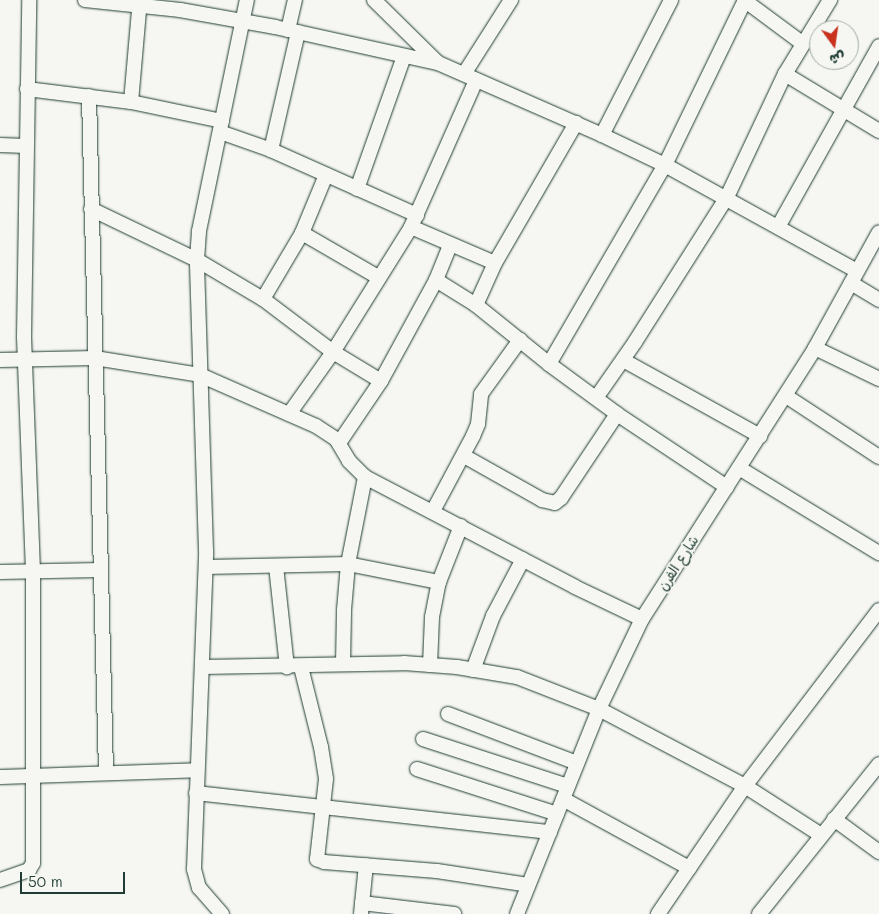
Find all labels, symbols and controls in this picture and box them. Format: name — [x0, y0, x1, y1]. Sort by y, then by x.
north arrow — [809, 20, 859, 70]
text: ش — [828, 48, 847, 70]
street label: شارع الفرن — [654, 532, 702, 594]
scale bar — [22, 862, 128, 894]
text: 50 m — [28, 871, 63, 891]

